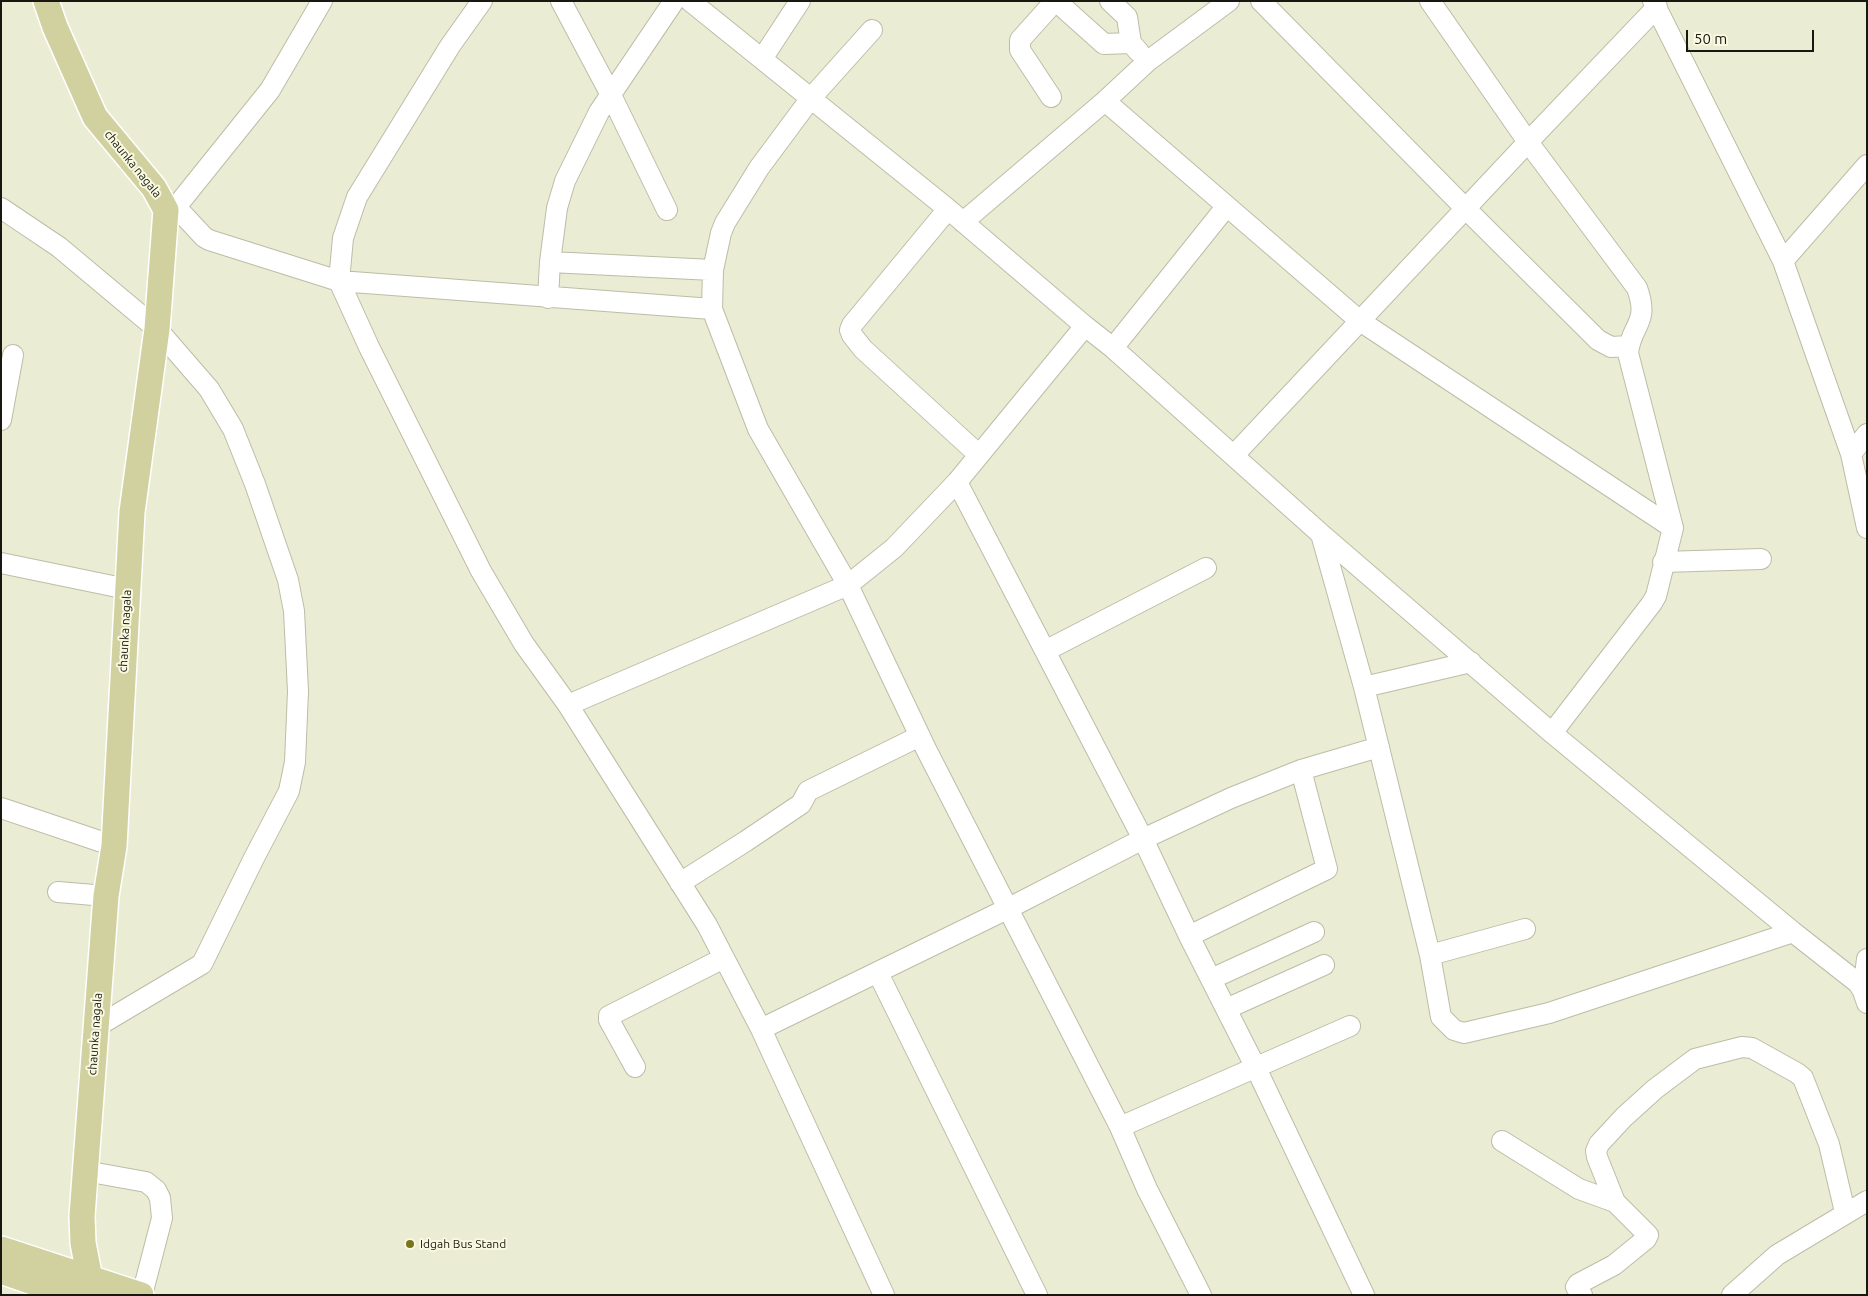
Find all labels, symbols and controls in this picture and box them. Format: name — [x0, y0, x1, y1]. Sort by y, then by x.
scale bar — [1688, 20, 1816, 52]
text: 50 m — [1694, 30, 1727, 47]
street label: chaunka nagala — [101, 127, 165, 201]
street label: chaunka nagala — [116, 589, 134, 673]
street label: chaunka nagala — [85, 992, 105, 1076]
place label: Idgah Bus Stand — [420, 1237, 506, 1251]
marker: Idgah Bus Stand — [404, 1238, 416, 1250]

